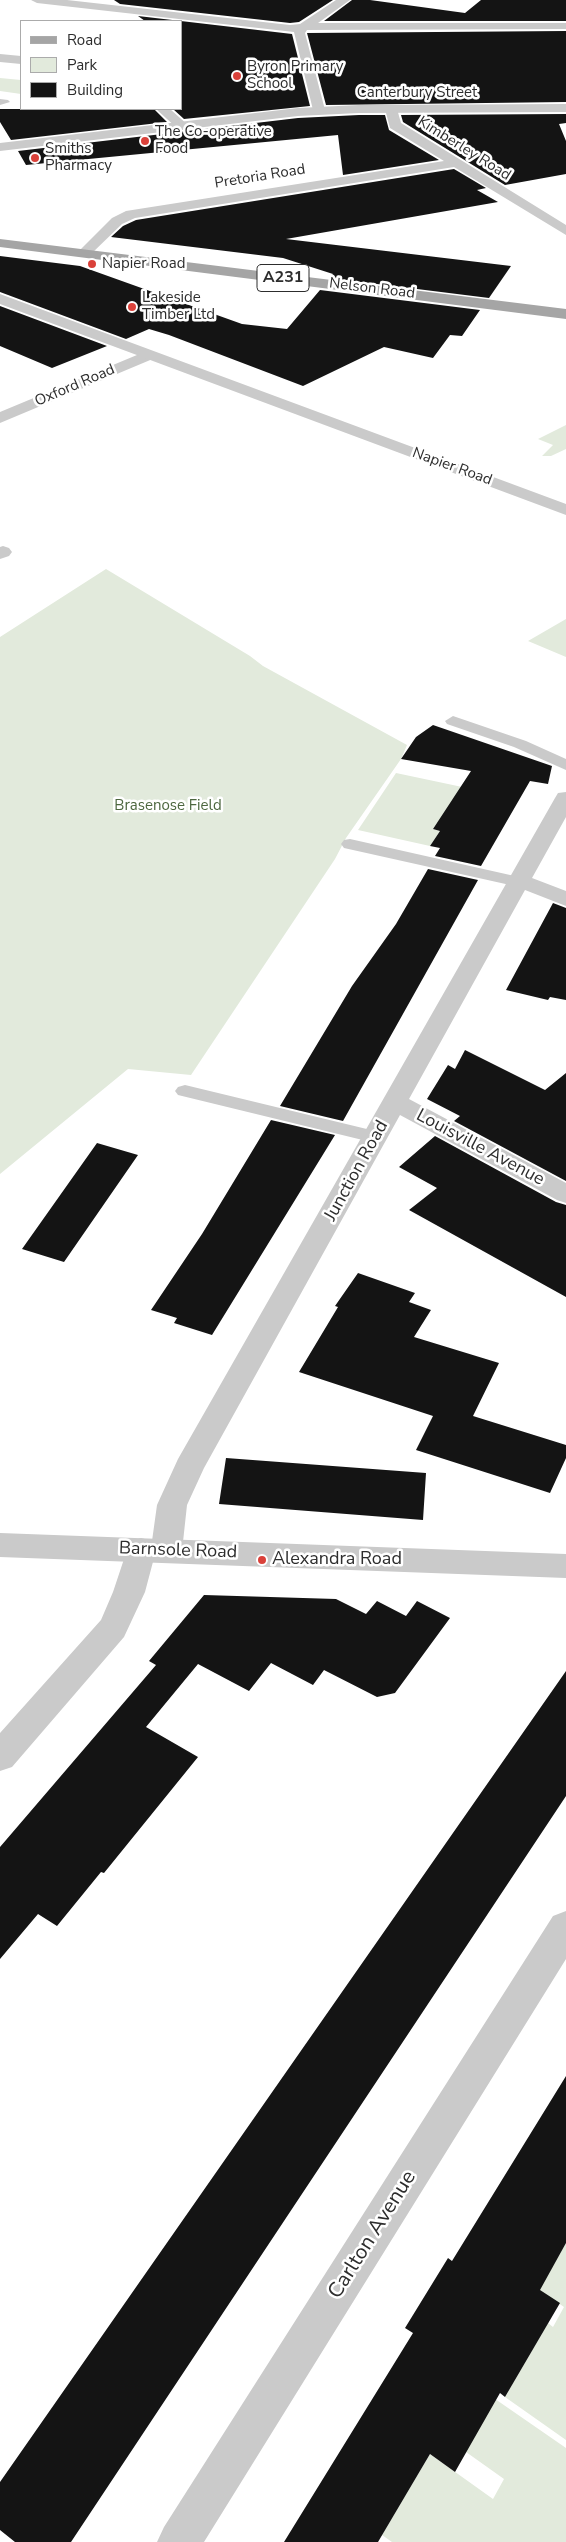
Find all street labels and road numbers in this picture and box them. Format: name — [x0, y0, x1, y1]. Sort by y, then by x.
street label: Canterbury Street — [357, 84, 477, 102]
street label: Kimberley Road — [414, 113, 514, 185]
street label: Pretoria Road — [213, 161, 307, 193]
road number: A231 — [257, 264, 309, 292]
street label: Nelson Road — [328, 275, 416, 303]
street label: Oxford Road — [32, 361, 118, 411]
street label: Napier Road — [410, 444, 494, 490]
street label: Louisville Avenue — [412, 1105, 548, 1191]
street label: Junction Road — [320, 1117, 394, 1225]
street label: Barnsole Road — [118, 1538, 238, 1564]
street label: Carlton Avenue — [324, 2166, 422, 2304]

